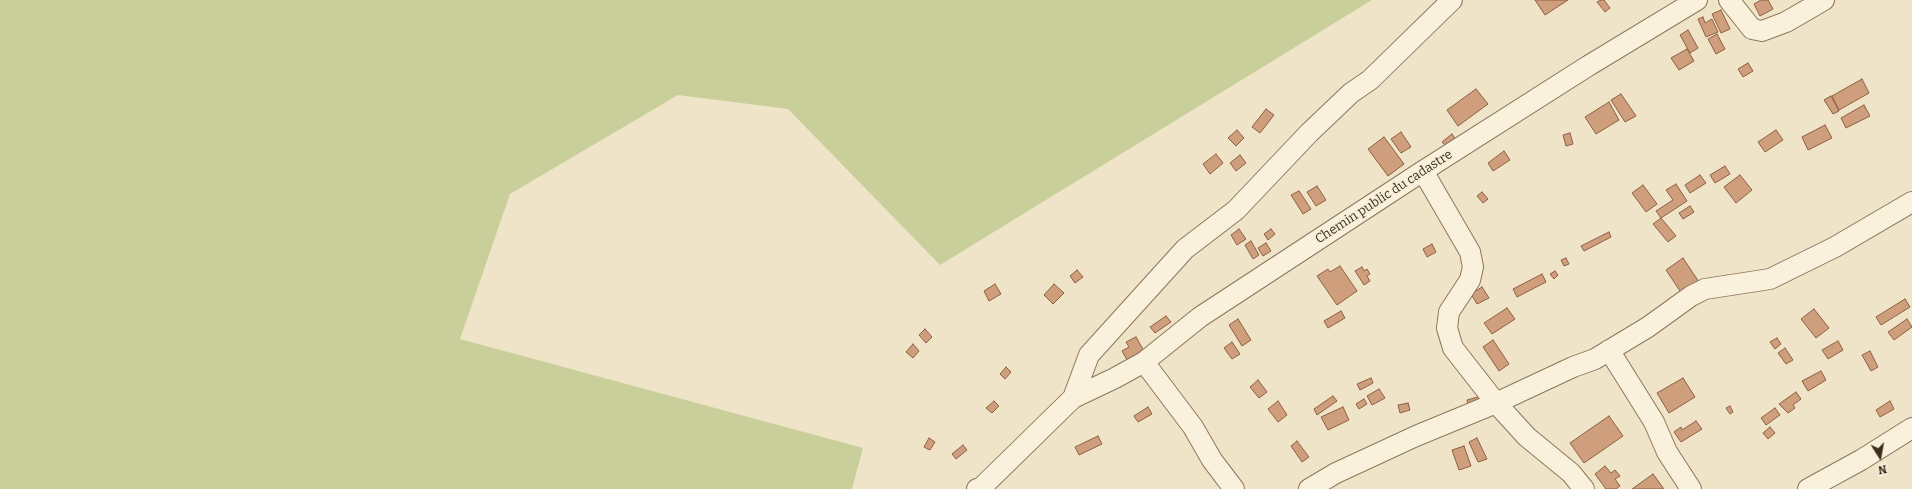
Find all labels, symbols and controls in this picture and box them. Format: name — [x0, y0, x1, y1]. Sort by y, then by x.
street label: Chemin public du cadastre — [1312, 147, 1456, 247]
north arrow — [1860, 437, 1900, 477]
text: N — [1877, 462, 1888, 476]

